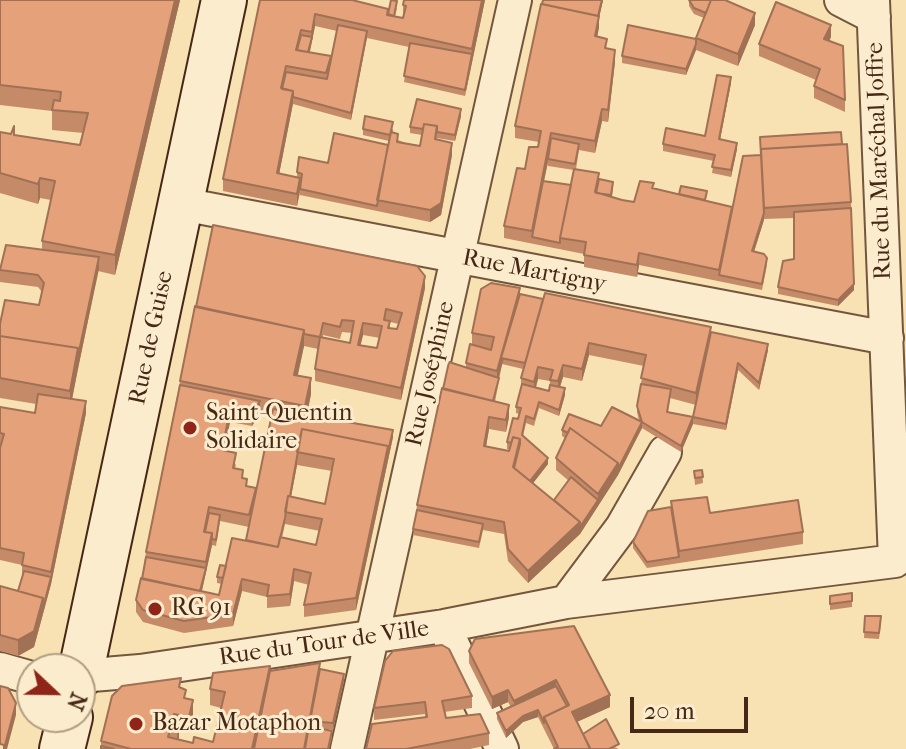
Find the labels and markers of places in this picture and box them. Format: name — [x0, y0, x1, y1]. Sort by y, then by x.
place label: Saint-Quentin Solidaire — [206, 400, 352, 456]
marker: Saint-Quentin Solidaire — [181, 419, 199, 437]
place label: RG 91 — [171, 595, 231, 623]
marker: RG 91 — [146, 600, 164, 618]
place label: Bazar Motaphon — [152, 710, 321, 738]
marker: Bazar Motaphon — [127, 715, 145, 733]

